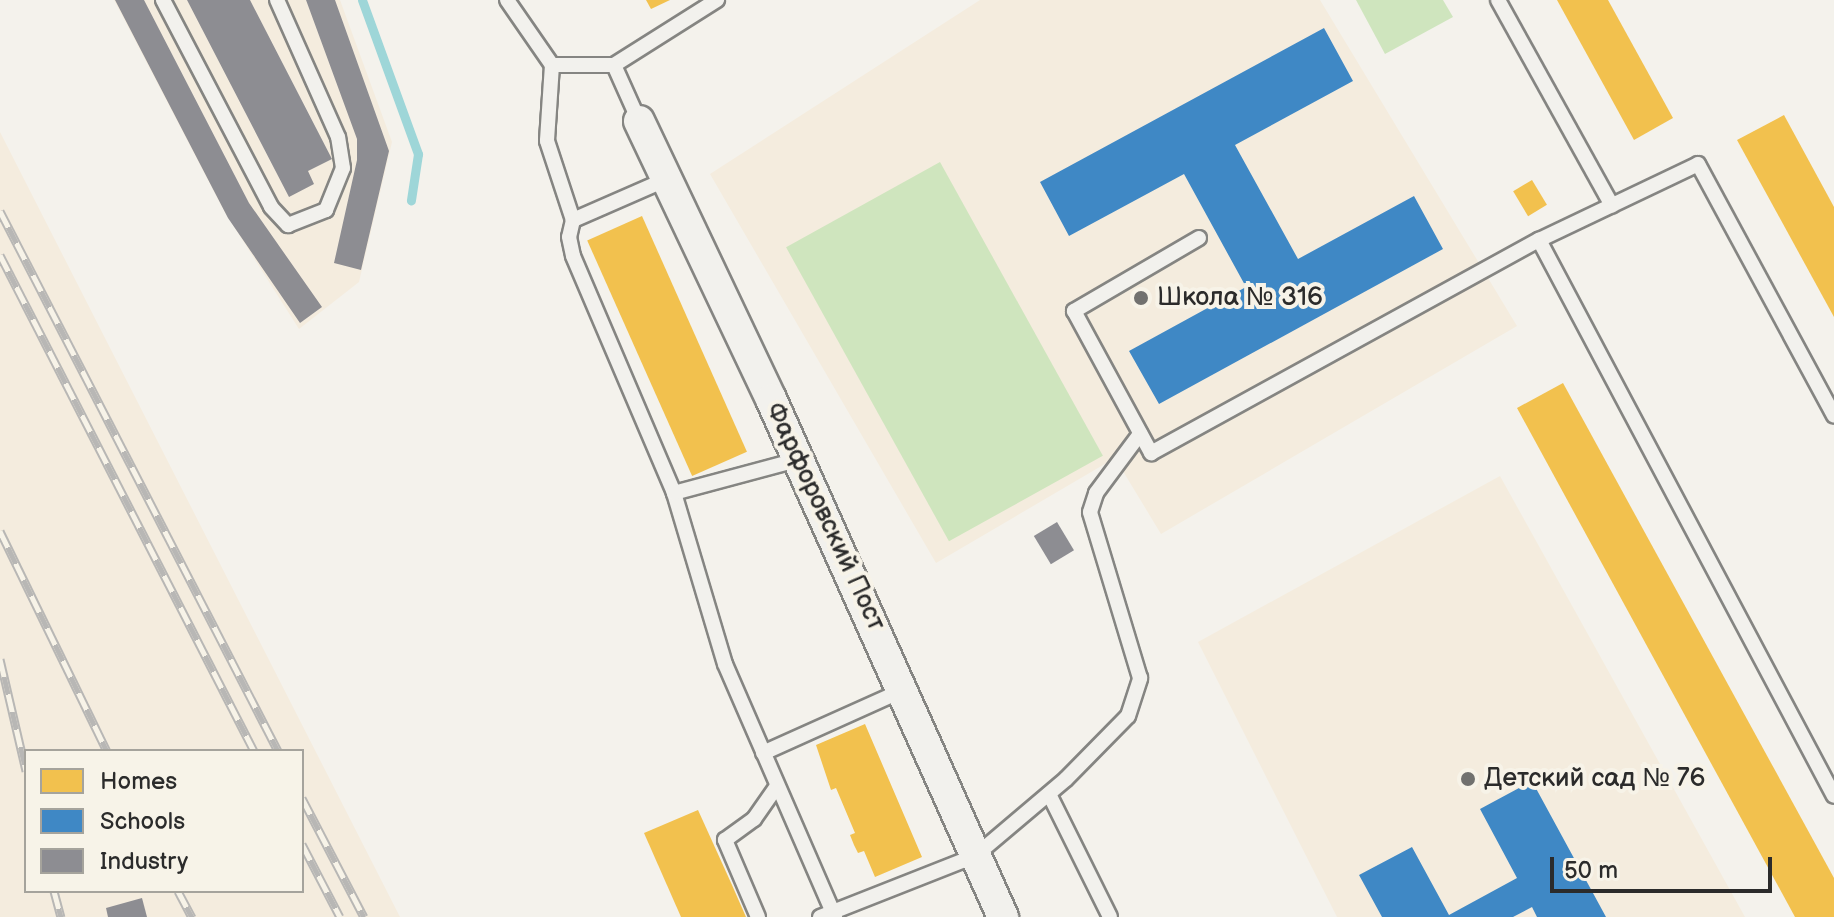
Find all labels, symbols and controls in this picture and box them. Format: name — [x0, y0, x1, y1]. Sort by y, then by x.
place label: Школа № 316 — [1157, 282, 1323, 314]
marker: Школа № 316 — [1132, 289, 1150, 307]
street label: Фарфоровский Пост — [758, 398, 892, 636]
legend — [24, 749, 304, 893]
place label: Детский сад № 76 — [1484, 763, 1706, 795]
text: Homes — [100, 767, 177, 796]
marker: Детский сад № 76 — [1459, 770, 1477, 788]
text: Schools — [100, 807, 185, 836]
scale bar — [1554, 841, 1776, 891]
text: Industry — [100, 847, 188, 876]
text: 50 m — [1564, 856, 1618, 885]

